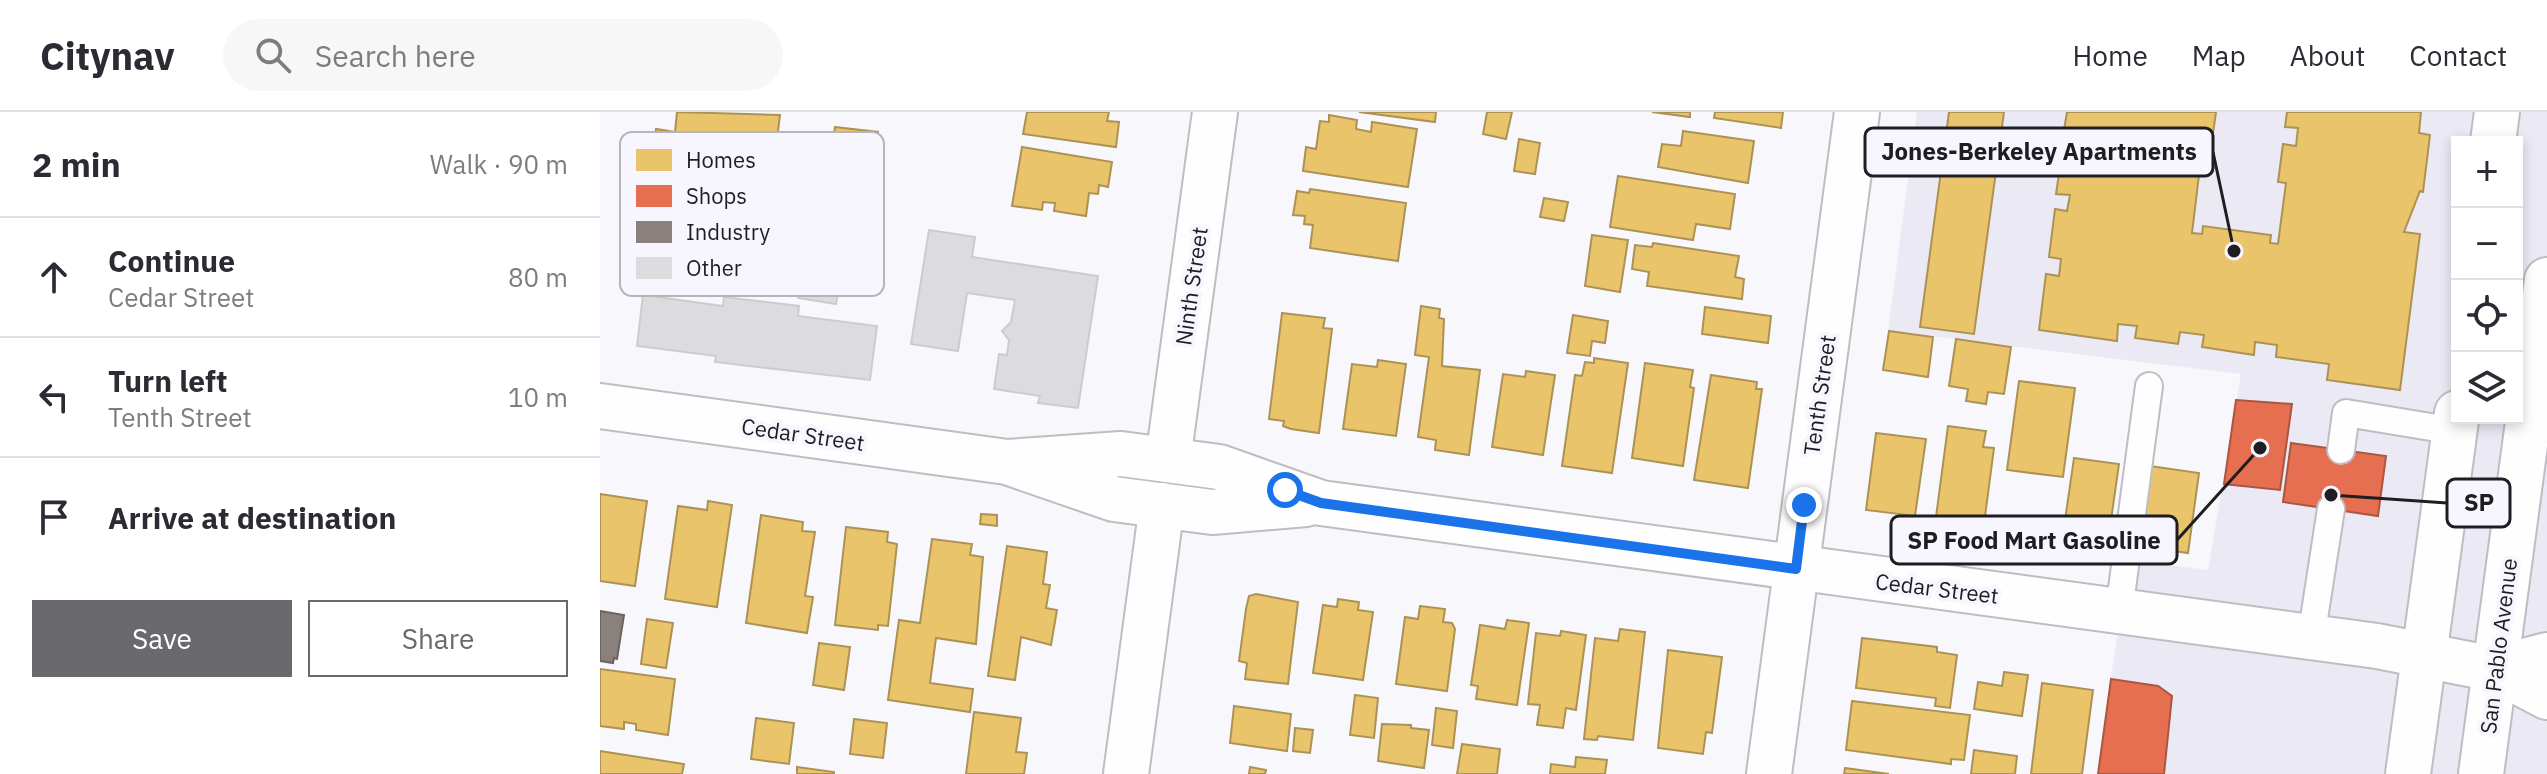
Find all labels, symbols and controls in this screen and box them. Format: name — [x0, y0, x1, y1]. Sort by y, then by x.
search box — [223, 19, 783, 91]
text: Citynav — [40, 31, 175, 80]
icon: search — [251, 33, 295, 77]
text: Search here — [315, 36, 476, 75]
text: Home — [2072, 37, 2148, 74]
text: Map — [2192, 37, 2246, 74]
text: About — [2290, 37, 2365, 74]
text: Contact — [2409, 37, 2507, 74]
callout: Jones-Berkeley Apartments — [1865, 128, 2213, 176]
legend — [620, 132, 884, 296]
text: Jones-Berkeley Apartments — [1881, 135, 2197, 167]
map controls — [2451, 136, 2523, 424]
button: + — [2451, 136, 2523, 208]
text: 2 min — [32, 142, 121, 186]
text: Homes — [686, 145, 756, 174]
text: Walk · 90 m — [430, 147, 568, 181]
text: Shops — [686, 181, 747, 210]
button: − — [2451, 208, 2523, 280]
text: Industry — [686, 217, 770, 246]
street label: Ninth Street — [1168, 225, 1214, 347]
text: Continue — [108, 241, 235, 280]
text: Other — [686, 253, 742, 282]
icon: ahead — [32, 255, 76, 299]
text: 80 m — [508, 260, 568, 294]
text: Cedar Street — [108, 280, 254, 314]
button: locate — [2451, 280, 2523, 352]
street label: Tenth Street — [1796, 333, 1842, 457]
button: layers — [2451, 352, 2523, 424]
text: Turn left — [108, 361, 227, 400]
icon: left — [32, 375, 76, 419]
text: 10 m — [508, 380, 568, 414]
text: Tenth Street — [108, 400, 252, 434]
street label: Cedar Street — [740, 411, 866, 457]
route start — [1267, 472, 1303, 508]
callout: SP — [2447, 479, 2510, 527]
text: SP — [2464, 486, 2494, 518]
route end — [1786, 487, 1822, 523]
icon: arrive — [32, 495, 76, 539]
text: Arrive at destination — [108, 498, 396, 537]
callout: SP Food Mart Gasoline — [1891, 516, 2177, 564]
text: SP Food Mart Gasoline — [1907, 524, 2161, 556]
street label: San Pablo Avenue — [2473, 556, 2523, 736]
street label: Cedar Street — [1874, 566, 2000, 610]
button: Save — [32, 600, 292, 677]
button: Share — [308, 600, 568, 677]

